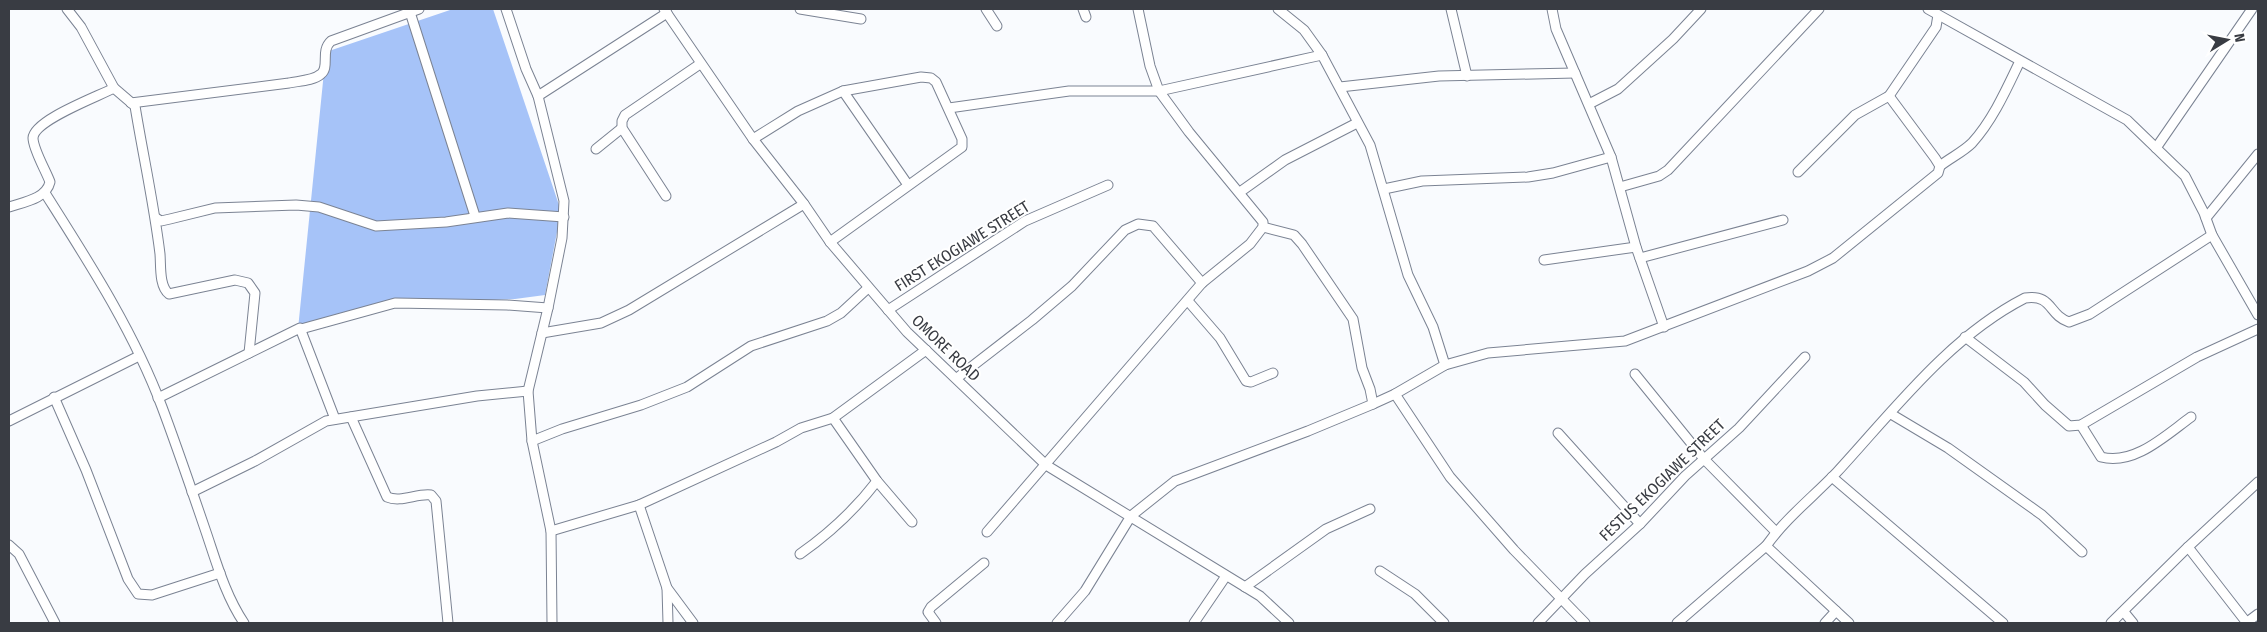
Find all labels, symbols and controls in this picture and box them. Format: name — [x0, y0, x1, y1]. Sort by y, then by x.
north arrow — [2202, 15, 2252, 65]
text: N — [2230, 32, 2248, 43]
street label: FIRST EKOGIAWE STREET — [891, 196, 1033, 295]
street label: OMORE ROAD — [908, 311, 984, 385]
street label: FESTUS EKOGIAWE STREET — [1595, 415, 1729, 545]

